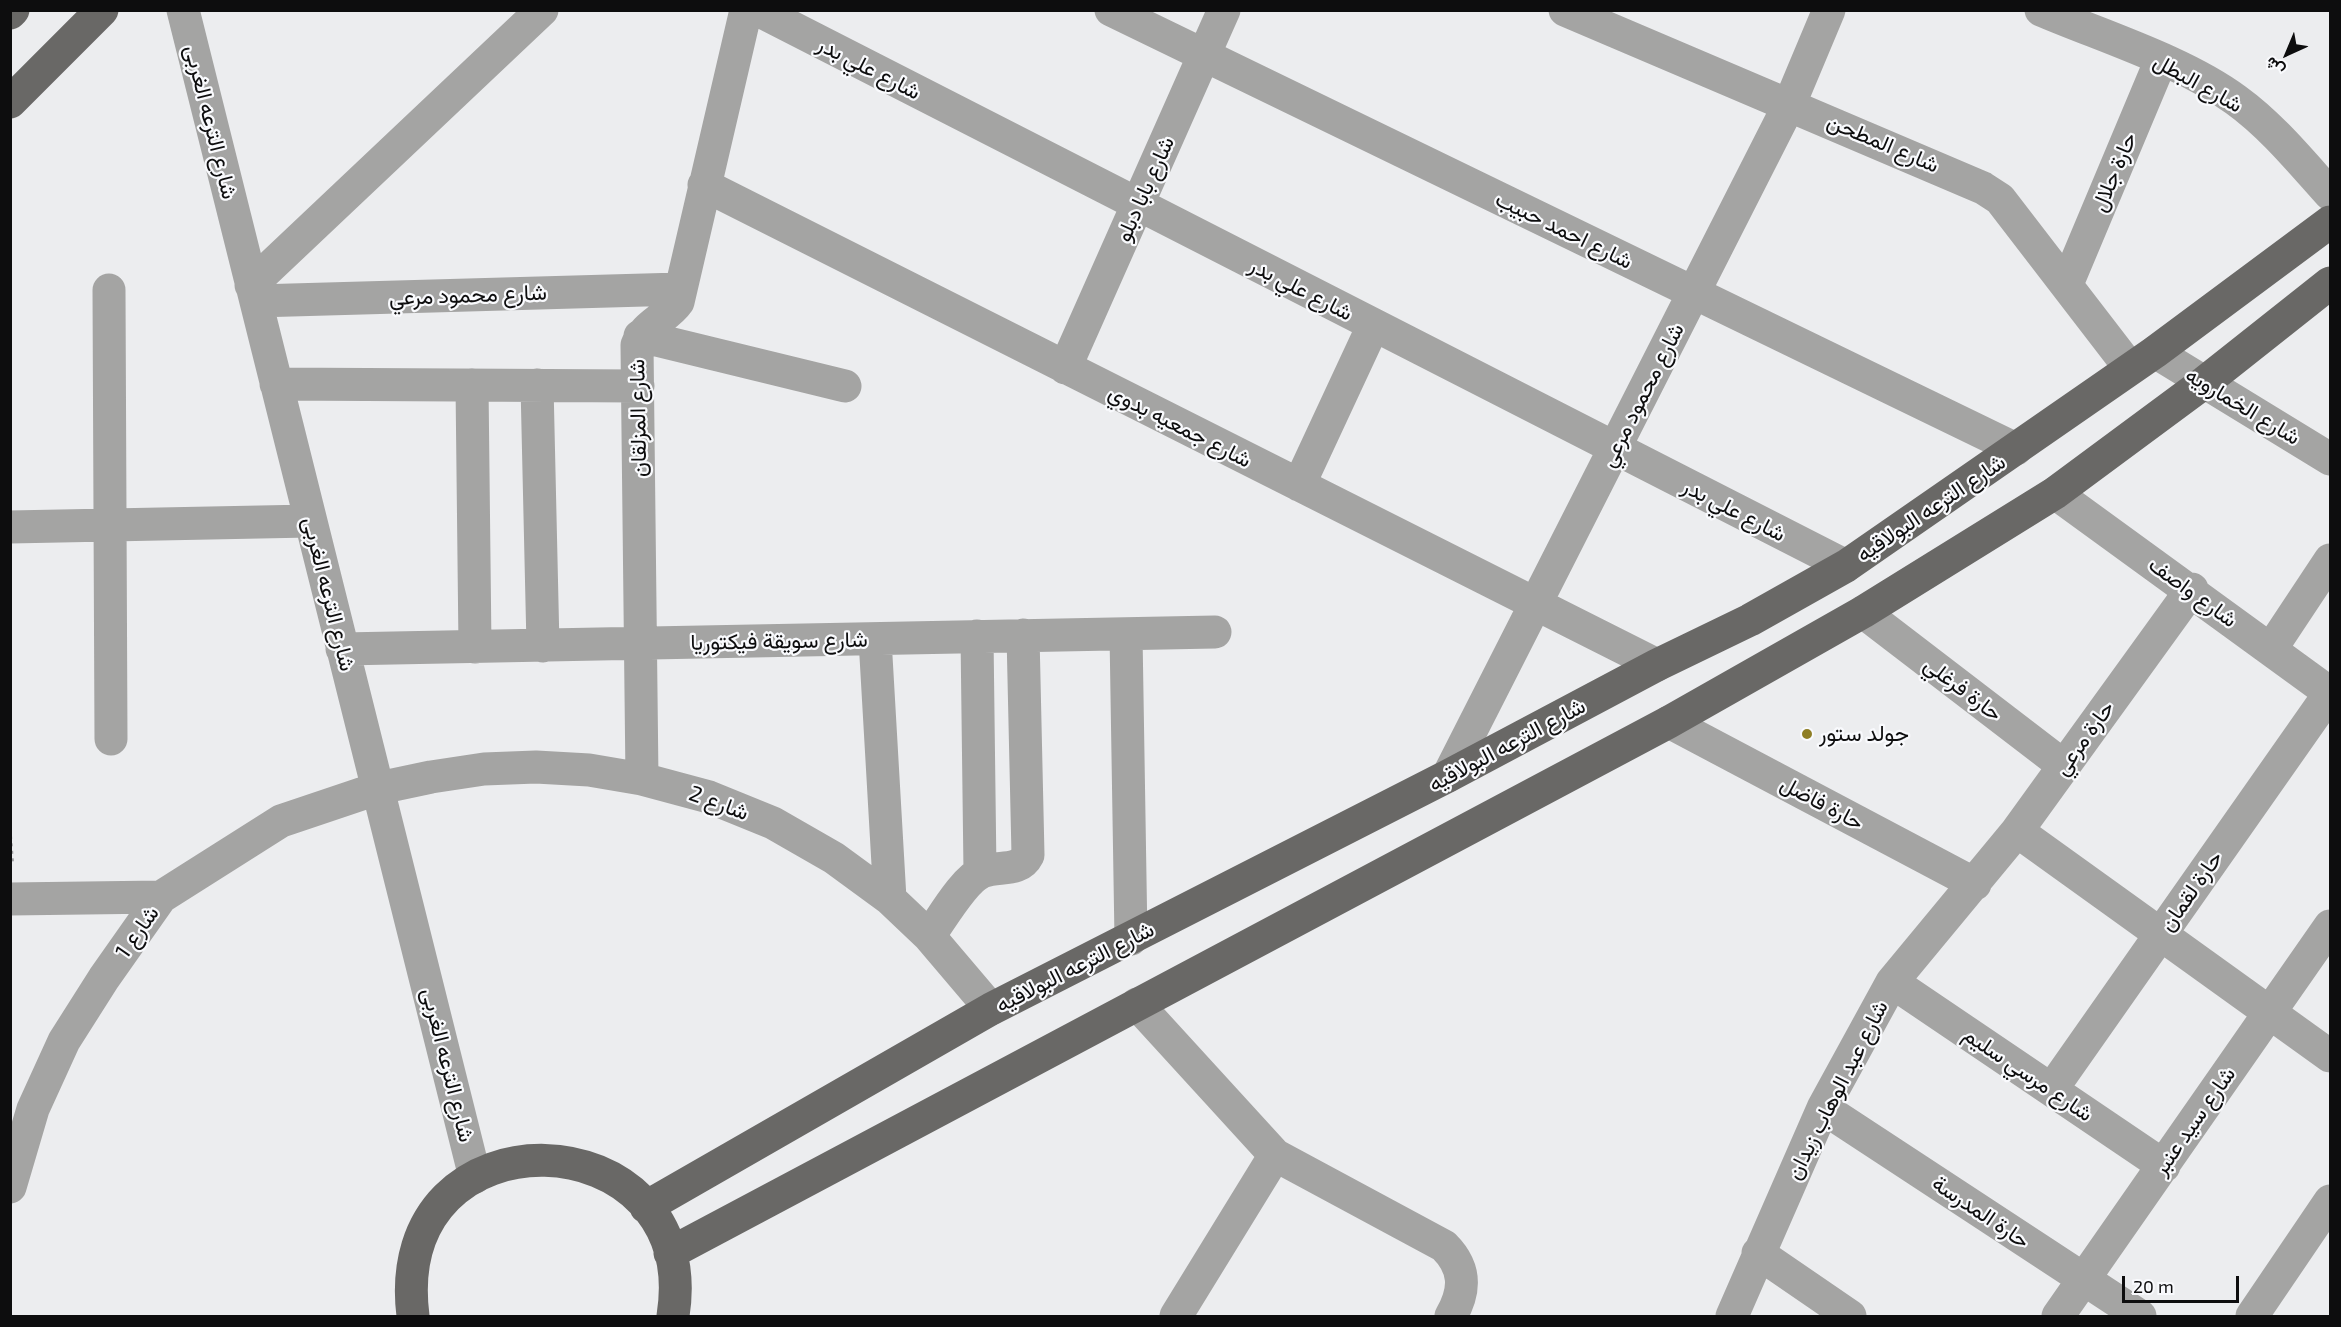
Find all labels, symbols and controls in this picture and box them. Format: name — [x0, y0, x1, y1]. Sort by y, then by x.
north arrow — [2257, 24, 2317, 84]
street label: شارع علي بدر — [813, 31, 925, 105]
street label: شارع الترعه الغربى — [179, 42, 243, 202]
street label: شارع البطل — [2149, 48, 2247, 118]
text: ش — [2261, 54, 2288, 81]
street label: شارع المطحن — [1823, 108, 1943, 178]
street label: حارة جلال — [2086, 128, 2142, 216]
street label: شارع بابا دبلو — [1110, 132, 1180, 246]
street label: شارع احمد حبيب — [1491, 185, 1637, 275]
street label: شارع علي بدر — [1245, 252, 1357, 326]
street label: شارع محمود مرعي — [389, 279, 547, 311]
street label: شارع محمود مرعي — [1594, 319, 1690, 471]
street label: شارع المزلقان — [624, 359, 652, 477]
street label: شارع الخمارويه — [2181, 361, 2305, 451]
street label: شارع جمعيه بدوي — [1104, 379, 1256, 473]
street label: شارع الترعه البولاقيه — [1852, 448, 2010, 568]
street label: شارع علي بدر — [1678, 473, 1790, 547]
street label: شارع الترعه الغربى — [297, 514, 361, 674]
street label: شارع واصف — [2144, 551, 2242, 633]
street label: شارع سويقة فيكتوريا — [690, 626, 868, 656]
street label: حارة فرغلي — [1919, 651, 2007, 727]
street label: شارع الترعه البولاقيه — [1424, 693, 1590, 797]
street label: حارة مرعي — [2048, 696, 2120, 780]
place label: جولد ستور — [1819, 721, 1909, 747]
marker: جولد ستور — [1800, 727, 1814, 741]
street label: حارة فاضل — [1776, 770, 1868, 836]
street label: شارع 2 — [686, 780, 752, 826]
street label: حارة لقمان — [2154, 846, 2228, 936]
street label: شارع 1 — [110, 901, 164, 963]
street label: شارع الترعه البولاقيه — [992, 916, 1158, 1018]
street label: شارع الترعه الغربى — [416, 985, 480, 1145]
street label: شارع عبد الوهاب زيدان — [1780, 996, 1894, 1184]
street label: شارع مرسي سليم — [1958, 1021, 2098, 1127]
street label: شارع سيد عنبر — [2147, 1062, 2241, 1180]
street label: حارة المدرسة — [1927, 1170, 2035, 1254]
scale bar — [2125, 1264, 2242, 1302]
text: 20 m — [2133, 1275, 2174, 1297]

